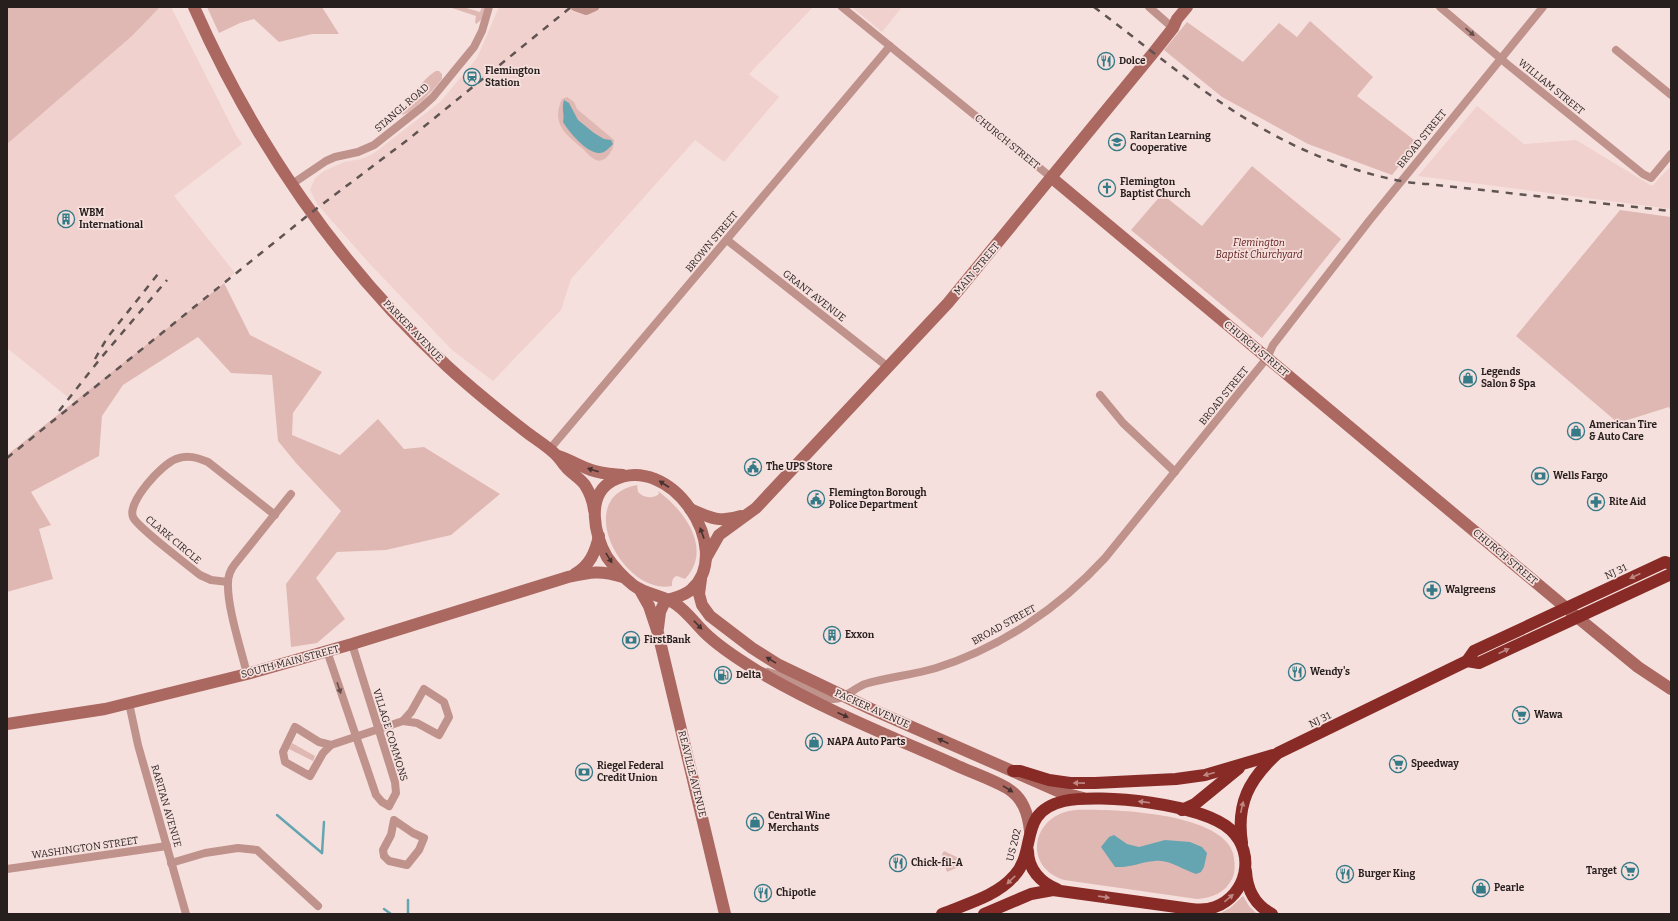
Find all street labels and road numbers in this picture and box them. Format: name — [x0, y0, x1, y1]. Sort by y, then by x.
street label: WILLIAM STREET — [1516, 57, 1586, 117]
street label: STANGL ROAD — [372, 81, 432, 135]
street label: BROAD STREET — [1395, 107, 1449, 171]
street label: CHURCH STREET — [972, 112, 1042, 172]
street label: BROWN STREET — [683, 209, 741, 275]
street label: MAIN STREET — [952, 240, 1002, 298]
street label: GRANT AVENUE — [780, 268, 848, 324]
street label: PARKER AVENUE — [381, 298, 445, 364]
street label: CHURCH STREET — [1221, 319, 1291, 380]
street label: BROAD STREET — [1197, 364, 1251, 428]
street label: CLARK CIRCLE — [143, 513, 203, 567]
street label: CHURCH STREET — [1470, 527, 1540, 588]
street label: NJ 31 — [1603, 562, 1629, 582]
street label: BROAD STREET — [970, 602, 1038, 648]
street label: SOUTH MAIN STREET — [240, 643, 340, 681]
street label: VILLAGE COMMONS — [370, 687, 410, 783]
street label: PACKER AVENUE — [833, 687, 911, 731]
street label: NJ 31 — [1307, 710, 1333, 730]
street label: REAVILLE AVENUE — [675, 729, 709, 819]
street label: RARITAN AVENUE — [148, 763, 184, 849]
street label: US 202 — [1004, 828, 1024, 862]
street label: WASHINGTON STREET — [31, 835, 139, 861]

